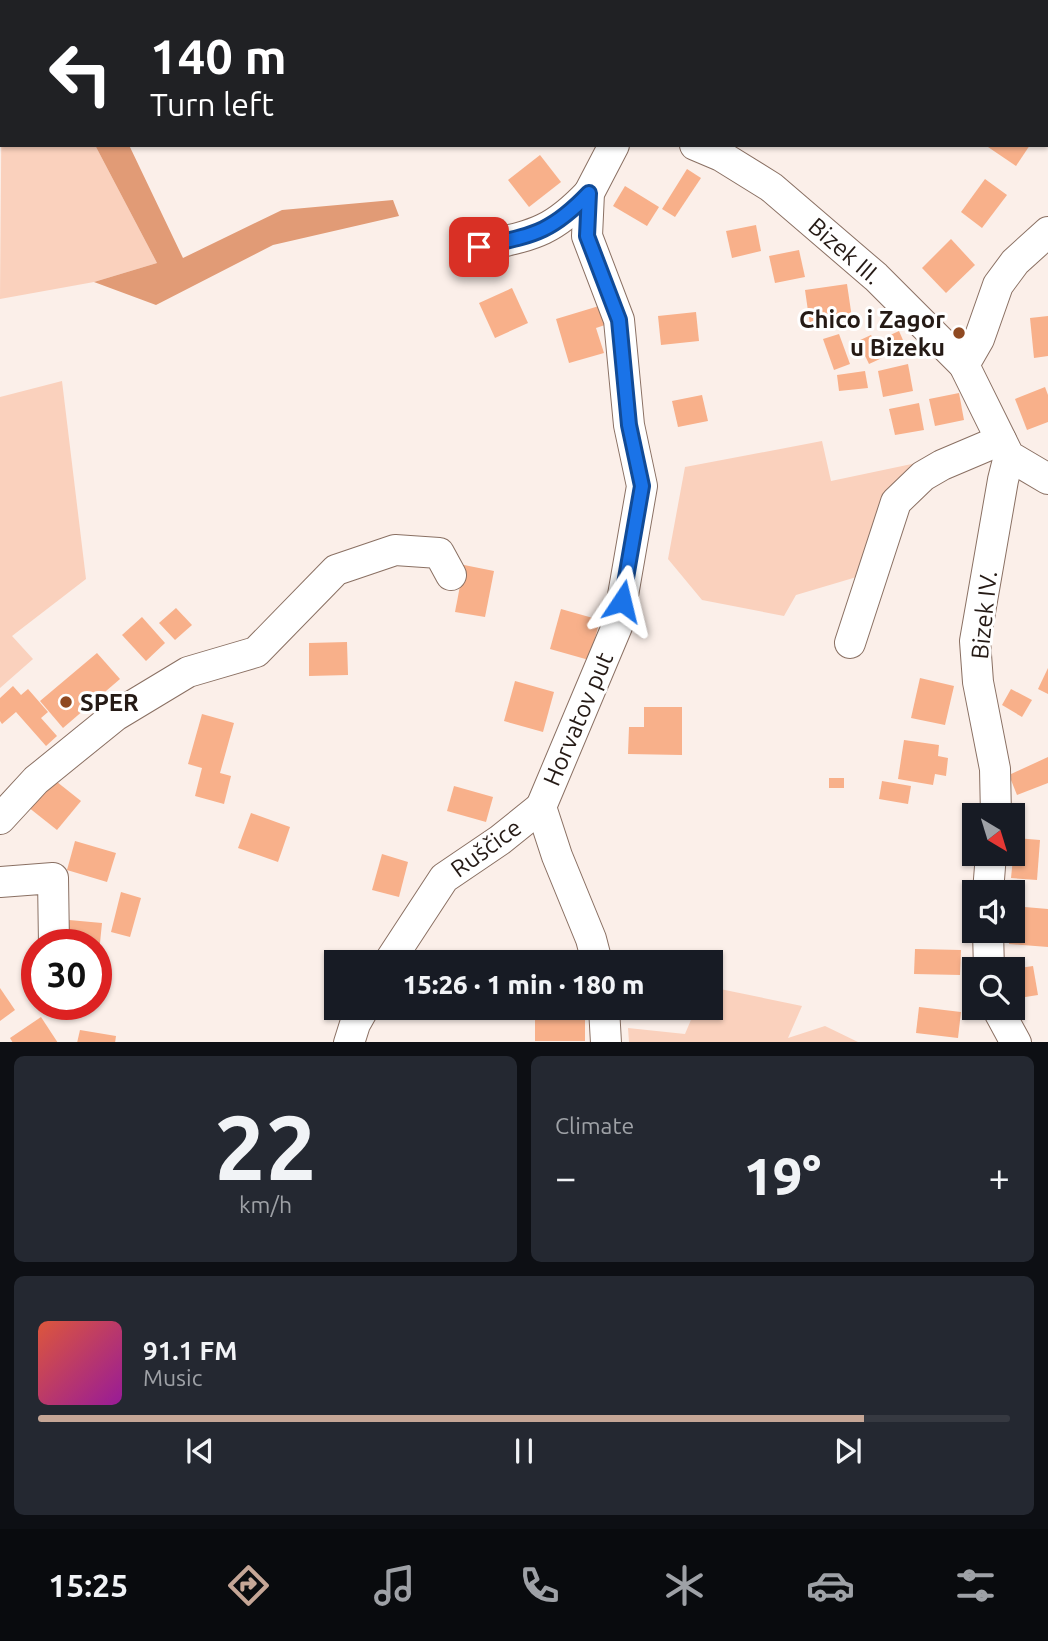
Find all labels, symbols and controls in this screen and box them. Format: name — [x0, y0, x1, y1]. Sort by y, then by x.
icon: left — [35, 28, 126, 119]
text: 140 m — [150, 28, 287, 83]
text: Turn left — [150, 86, 274, 122]
street label: Bizek III. — [803, 212, 887, 290]
pin — [449, 217, 509, 277]
icon: arrive — [460, 228, 498, 266]
place label: Chico i Zagor u Bizeku — [799, 306, 945, 361]
marker: Chico i Zagor u Bizeku — [951, 325, 967, 341]
position arrow — [585, 564, 659, 638]
street label: Bizek IV. — [966, 570, 1002, 660]
street label: Horvatov put — [538, 648, 618, 790]
place label: SPER — [80, 689, 139, 716]
marker: SPER — [58, 694, 74, 710]
north arrow — [962, 803, 1026, 866]
map controls — [962, 803, 1025, 1020]
street label: Ruščice — [446, 813, 526, 883]
button: sound — [962, 880, 1025, 943]
speed limit sign: 30 — [21, 929, 112, 1020]
button: search — [962, 957, 1025, 1020]
text: 15:26 · 1 min · 180 m — [403, 970, 644, 999]
text: 22 — [214, 1095, 317, 1197]
text: Climate — [555, 1113, 634, 1138]
text: 19° — [744, 1147, 821, 1205]
text: − — [555, 1156, 576, 1198]
text: + — [989, 1156, 1010, 1198]
text: km/h — [239, 1192, 292, 1217]
text: 91.1 FM — [143, 1336, 237, 1365]
text: Music — [143, 1365, 202, 1390]
icon: previous — [181, 1432, 219, 1470]
icon: pause — [505, 1432, 543, 1470]
icon: next — [829, 1432, 867, 1470]
icon: directions — [224, 1561, 273, 1610]
icon: music — [370, 1561, 419, 1610]
icon: phone — [515, 1561, 564, 1610]
icon: climate — [660, 1561, 709, 1610]
icon: car — [806, 1561, 855, 1610]
icon: filters — [951, 1561, 1000, 1610]
text: 15:25 — [48, 1567, 128, 1603]

